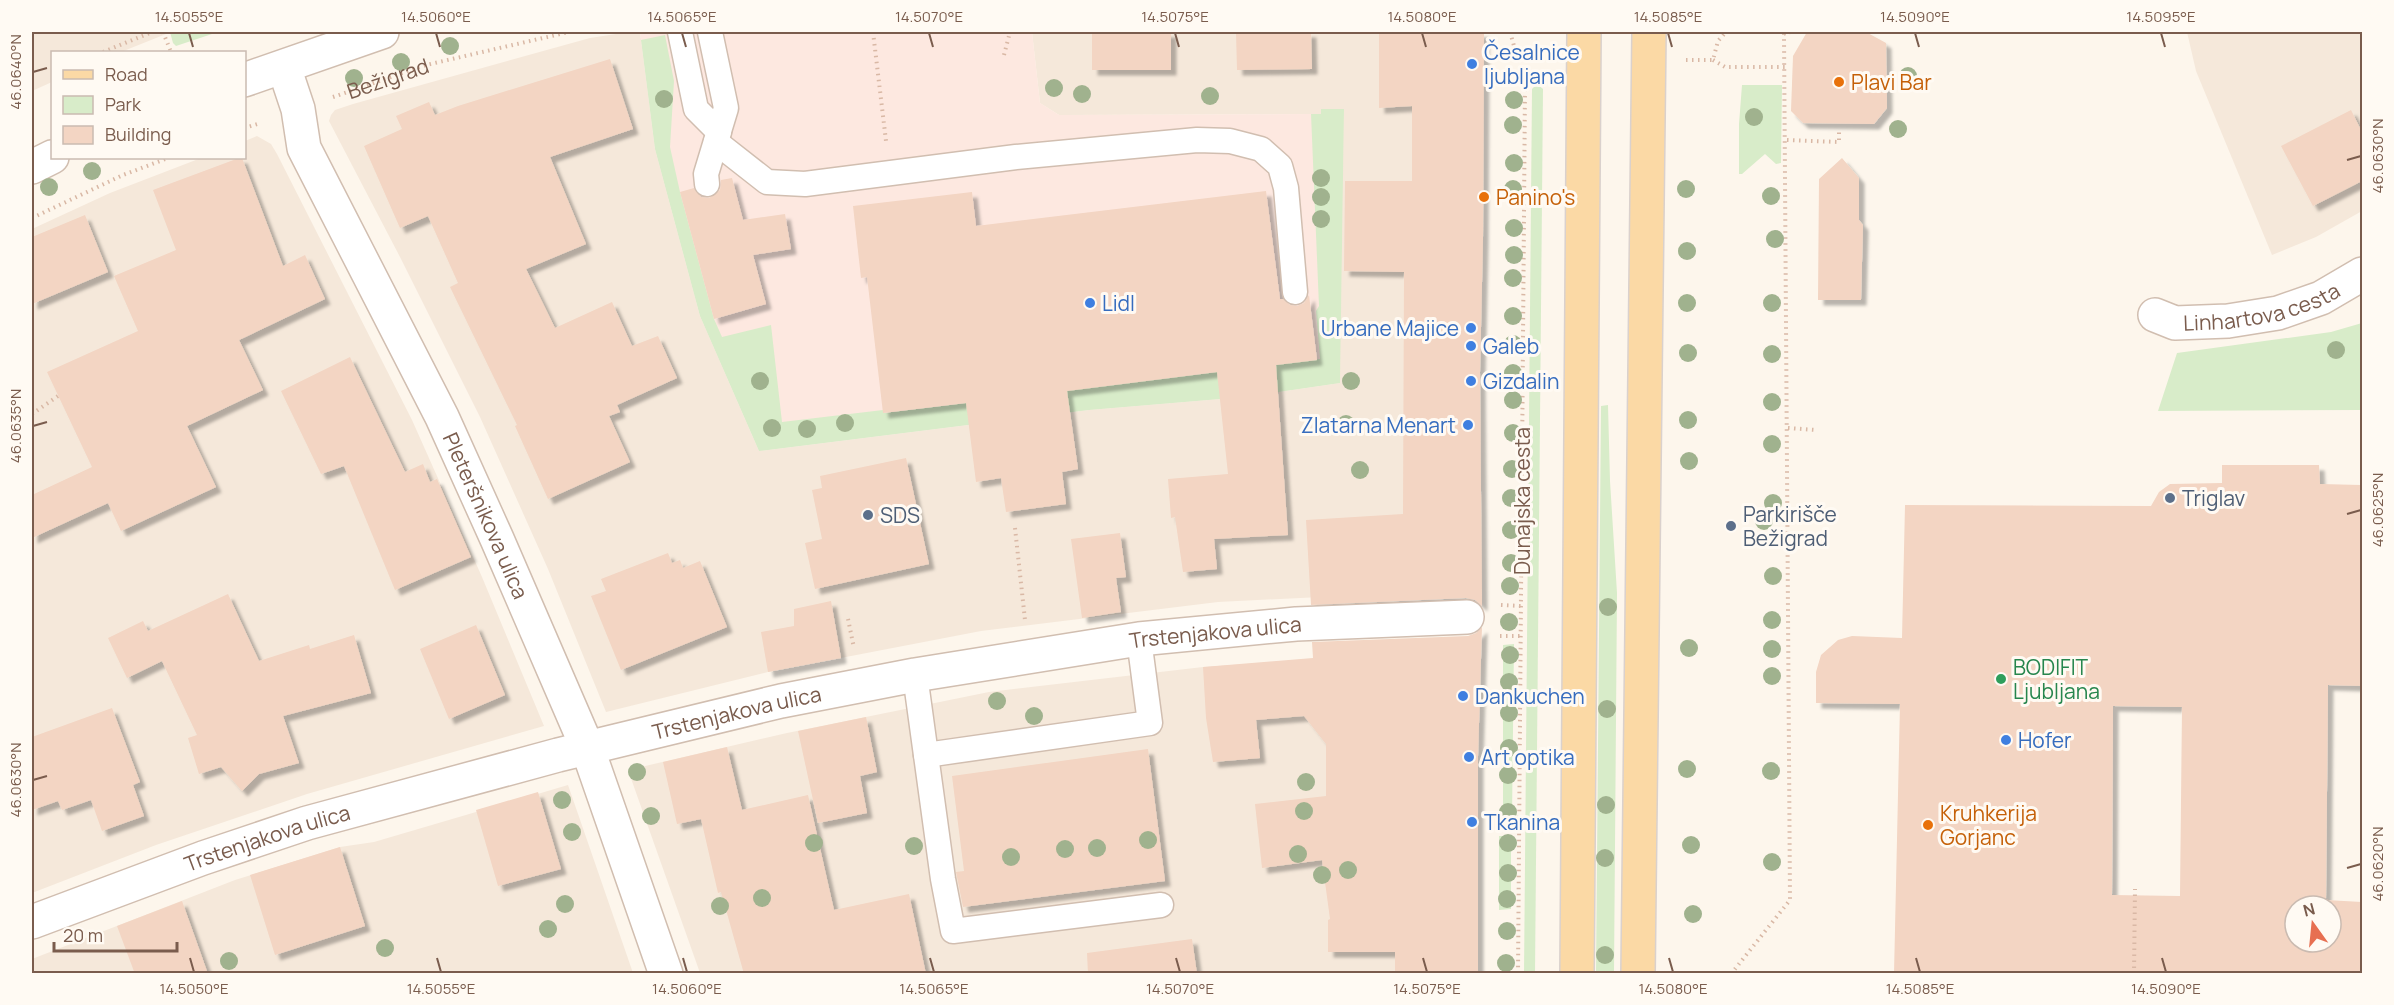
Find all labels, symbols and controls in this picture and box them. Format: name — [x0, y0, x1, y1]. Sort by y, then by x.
text: 14.5055°E — [155, 6, 223, 27]
text: 14.5060°E — [401, 6, 471, 27]
text: 14.5065°E — [647, 6, 717, 27]
text: 14.5070°E — [895, 6, 963, 27]
text: 14.5075°E — [1141, 6, 1209, 27]
text: 14.5080°E — [1387, 6, 1457, 27]
text: 14.5085°E — [1634, 6, 1702, 27]
text: 14.5090°E — [1880, 6, 1950, 27]
text: 14.5095°E — [2126, 6, 2196, 27]
text: 46.0640°N — [5, 34, 26, 110]
place label: Česalnice ljubljana — [1484, 38, 1580, 90]
legend — [51, 51, 246, 159]
street label: Bežigrad — [343, 51, 433, 105]
marker: Česalnice ljubljana — [1465, 57, 1479, 71]
text: Road — [105, 62, 148, 86]
place label: Plavi Bar — [1851, 68, 1932, 96]
marker: Plavi Bar — [1832, 75, 1846, 89]
text: Park — [105, 92, 142, 116]
text: 46.0630°N — [2367, 119, 2388, 193]
text: Building — [105, 122, 171, 146]
place label: Panino's — [1496, 183, 1575, 211]
marker: Panino's — [1477, 190, 1491, 204]
street label: Linhartova cesta — [2183, 276, 2345, 337]
place label: Lidl — [1102, 289, 1135, 317]
marker: Lidl — [1083, 296, 1097, 310]
place label: Urbane Majice — [1321, 314, 1459, 342]
marker: Urbane Majice — [1464, 321, 1478, 335]
place label: Galeb — [1483, 332, 1539, 360]
marker: Galeb — [1464, 339, 1478, 353]
place label: Gizdalin — [1483, 367, 1559, 395]
marker: Gizdalin — [1464, 374, 1478, 388]
text: 46.0635°N — [5, 389, 26, 463]
place label: Zlatarna Menart — [1301, 411, 1456, 439]
marker: Zlatarna Menart — [1461, 418, 1475, 432]
street label: Dunajska cesta — [1508, 427, 1536, 575]
street label: Pleteršnikova ulica — [437, 428, 535, 603]
text: 46.0625°N — [2367, 473, 2388, 547]
place label: Triglav — [2182, 484, 2246, 512]
marker: Triglav — [2163, 491, 2177, 505]
place label: Parkirišče Bežigrad — [1743, 500, 1837, 552]
place label: SDS — [880, 501, 920, 529]
marker: SDS — [861, 508, 875, 522]
marker: Parkirišče Bežigrad — [1724, 519, 1738, 533]
street label: Trstenjakova ulica — [1127, 610, 1303, 654]
place label: BODIFIT Ljubljana — [2013, 653, 2100, 705]
marker: BODIFIT Ljubljana — [1994, 672, 2008, 686]
street label: Trstenjakova ulica — [649, 680, 823, 746]
place label: Dankuchen — [1475, 682, 1585, 710]
marker: Dankuchen — [1456, 689, 1470, 703]
place label: Hofer — [2018, 726, 2072, 754]
marker: Hofer — [1999, 733, 2013, 747]
text: 46.0630°N — [5, 743, 26, 817]
place label: Art optika — [1481, 743, 1575, 771]
marker: Art optika — [1462, 750, 1476, 764]
street label: Trstenjakova ulica — [180, 798, 353, 878]
place label: Kruhkerija Gorjanc — [1940, 799, 2037, 851]
place label: Tkanina — [1484, 808, 1560, 836]
marker: Tkanina — [1465, 815, 1479, 829]
marker: Kruhkerija Gorjanc — [1921, 818, 1935, 832]
text: 46.0620°N — [2367, 826, 2388, 902]
north arrow — [2283, 894, 2343, 954]
text: N — [2301, 897, 2318, 922]
scale bar — [54, 915, 177, 953]
text: 20 m — [63, 923, 103, 947]
text: 14.5050°E — [159, 978, 229, 999]
text: 14.5055°E — [407, 978, 475, 999]
text: 14.5060°E — [652, 978, 722, 999]
text: 14.5065°E — [899, 978, 969, 999]
text: 14.5070°E — [1146, 978, 1214, 999]
text: 14.5075°E — [1393, 978, 1461, 999]
text: 14.5080°E — [1638, 978, 1708, 999]
text: 14.5085°E — [1886, 978, 1954, 999]
text: 14.5090°E — [2131, 978, 2201, 999]

